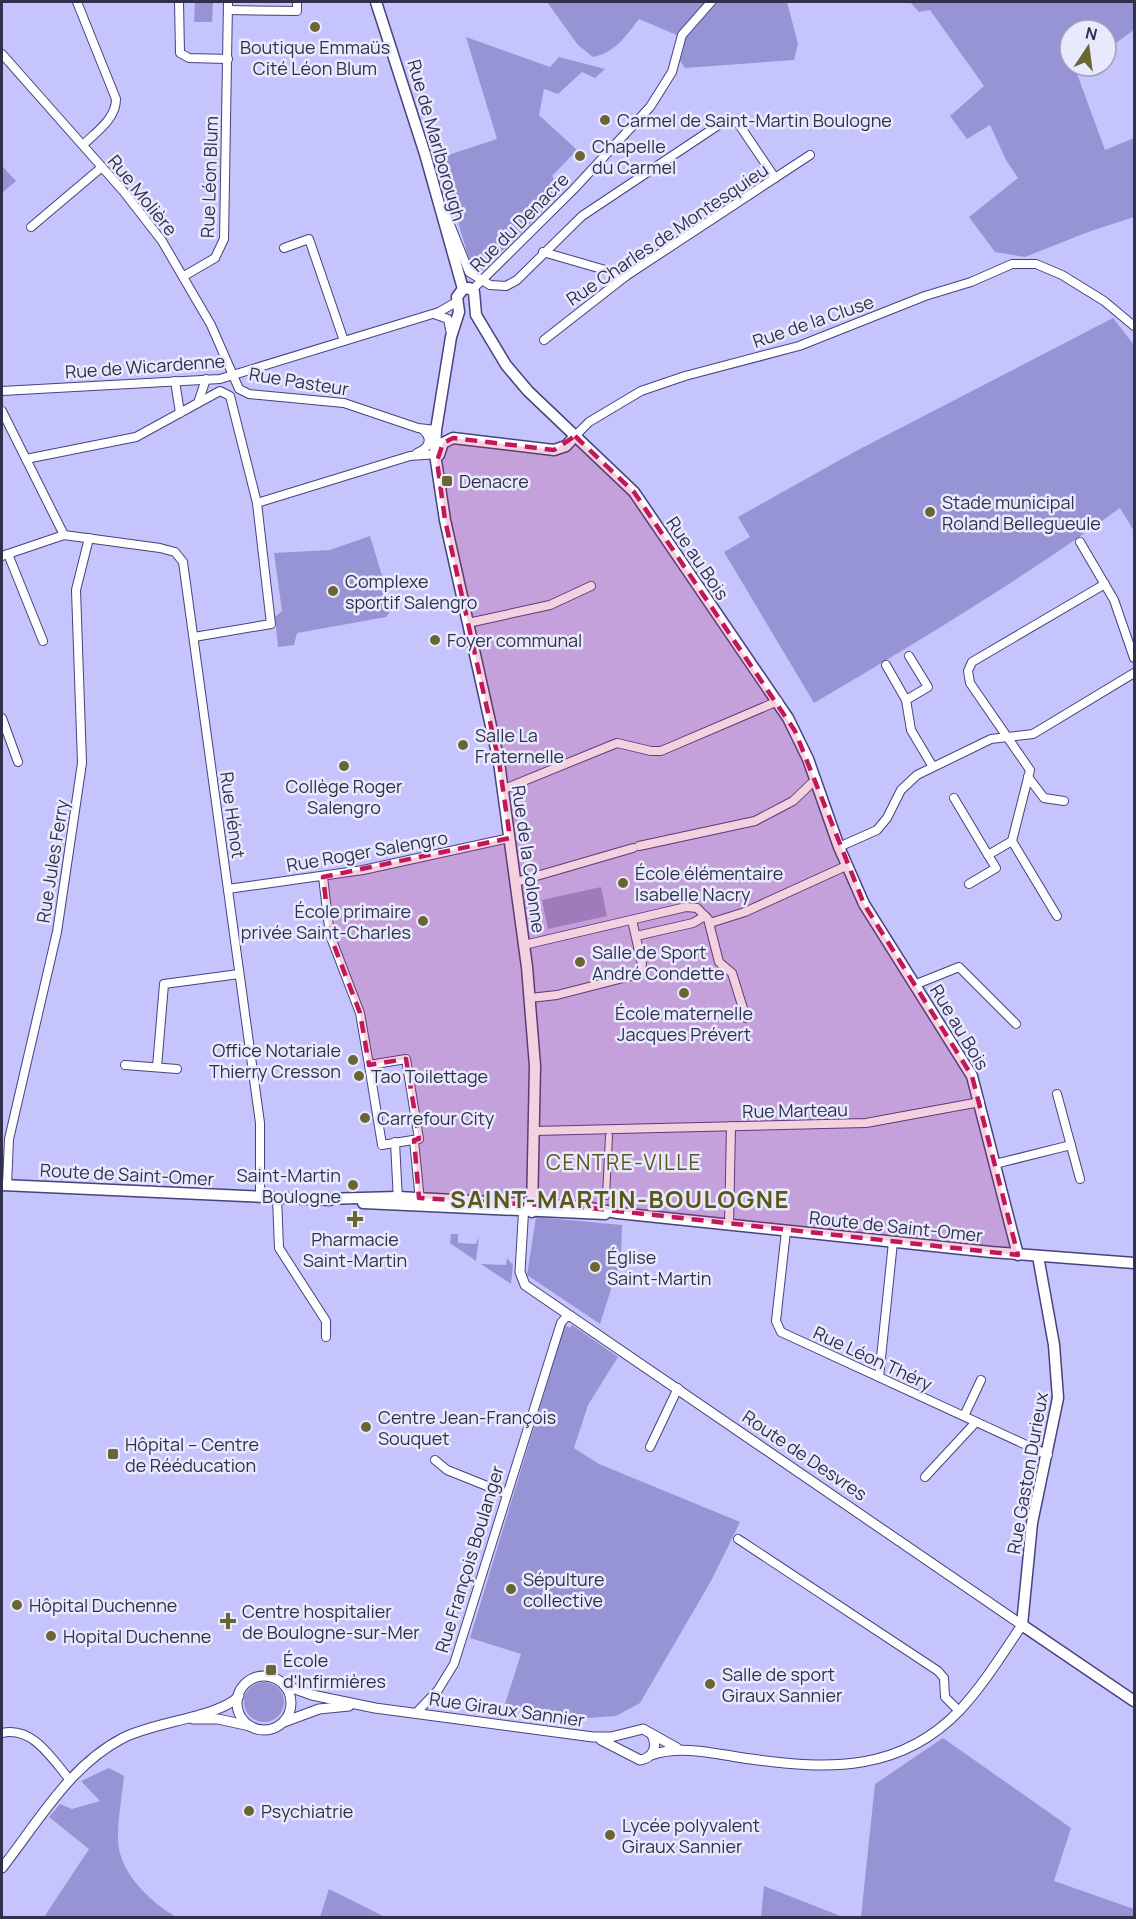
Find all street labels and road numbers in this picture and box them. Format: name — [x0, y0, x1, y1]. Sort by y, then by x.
street label: Rue de Marlborough — [402, 56, 472, 224]
street label: Rue Léon Blum — [195, 116, 223, 238]
street label: Rue Molière — [103, 149, 183, 241]
street label: Rue Charles de Montesquieu — [561, 157, 773, 311]
street label: Rue du Denacre — [464, 167, 574, 277]
street label: Rue de la Cluse — [749, 289, 877, 353]
street label: Rue de Wicardenne — [64, 348, 226, 384]
street label: Rue Pasteur — [247, 361, 351, 401]
street label: Rue au Bois — [661, 512, 735, 604]
street label: Rue Hénot — [215, 770, 251, 860]
street label: Rue de la Colonne — [507, 784, 551, 934]
street label: Rue Jules Ferry — [30, 797, 74, 924]
street label: Rue Roger Salengro — [285, 825, 449, 877]
street label: Rue au Bois — [925, 980, 995, 1074]
street label: Rue Marteau — [742, 1097, 848, 1123]
street label: Route de Saint-Omer — [39, 1157, 215, 1191]
street label: Route de Saint-Omer — [808, 1205, 985, 1247]
street label: Rue Léon Théry — [810, 1320, 937, 1396]
street label: Rue Gaston Durieux — [1001, 1390, 1053, 1556]
street label: Route de Desvres — [738, 1404, 872, 1506]
street label: Rue François Boulanger — [429, 1462, 509, 1656]
street label: Rue Giraux Sannier — [428, 1686, 587, 1732]

